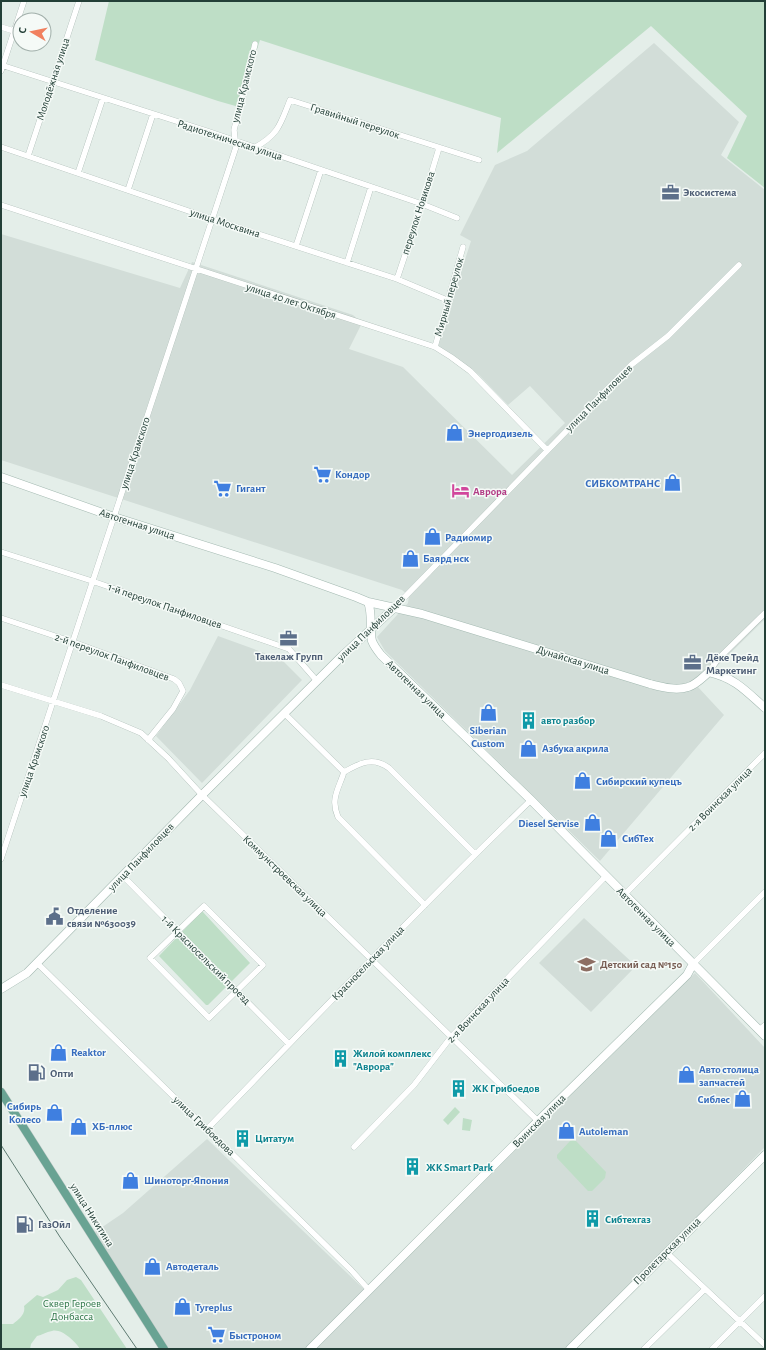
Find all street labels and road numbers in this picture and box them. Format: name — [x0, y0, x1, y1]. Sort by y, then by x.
street label: Молодёжная улица — [34, 36, 72, 122]
street label: улица Крамского — [229, 48, 258, 125]
street label: Гравийный переулок — [309, 101, 401, 141]
street label: Радиотехническая улица — [176, 118, 284, 162]
street label: переулок Новикова — [399, 170, 437, 256]
street label: улица Москвина — [188, 206, 261, 240]
street label: Мирный переулок — [432, 256, 466, 338]
street label: улица 40 лет Октября — [244, 281, 337, 321]
street label: улица Панфиловцев — [563, 362, 635, 434]
street label: улица Крамского — [118, 416, 152, 491]
street label: Автогенная улица — [98, 507, 176, 541]
street label: 1-й переулок Панфиловцев — [107, 581, 223, 631]
street label: улица Панфиловцев — [334, 593, 407, 664]
street label: 2-й переулок Панфиловцев — [53, 631, 171, 683]
street label: Дунайская улица — [535, 644, 611, 676]
street label: Автогенная улица — [384, 658, 448, 720]
street label: улица Крамского — [16, 724, 51, 799]
street label: 2-я Воинская улица — [686, 765, 754, 833]
street label: улица Панфиловцев — [105, 821, 176, 894]
street label: Коммунстроевская улица — [241, 833, 329, 919]
street label: Автогенная улица — [614, 885, 678, 949]
street label: 1-й Красносельский проезд — [159, 913, 253, 1007]
street label: Красносельская улица — [330, 924, 406, 1002]
street label: 2-я Воинская улица — [445, 975, 511, 1045]
street label: Воинская улица — [510, 1092, 568, 1150]
street label: улица Грибоедова — [170, 1093, 237, 1158]
street label: улица Никитина — [68, 1180, 116, 1249]
street label: Пролетарская улица — [631, 1215, 703, 1287]

